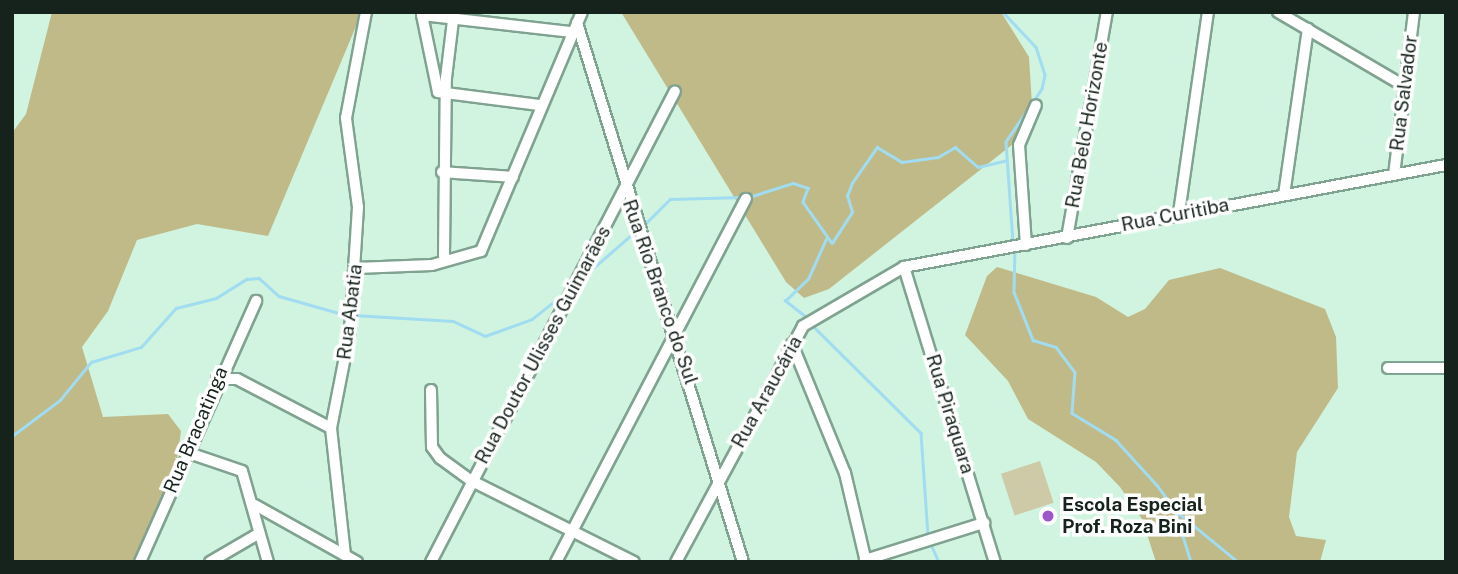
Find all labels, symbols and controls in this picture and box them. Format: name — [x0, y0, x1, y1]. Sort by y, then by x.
street label: Rua Salvador — [1386, 34, 1422, 152]
street label: Rua Belo Horizonte — [1061, 40, 1113, 210]
street label: Rua Curitiba — [1119, 193, 1231, 237]
street label: Rua Rio Branco do Sul — [617, 196, 703, 388]
street label: Rua Doutor Ulisses Guimarães — [470, 222, 616, 468]
street label: Rua Abatia — [333, 263, 367, 361]
street label: Rua Araucária — [727, 332, 807, 452]
street label: Rua Piraquara — [921, 351, 979, 477]
street label: Rua Bracatinga — [159, 364, 233, 496]
place label: Escola Especial Prof. Roza Bini — [1062, 494, 1203, 538]
marker: Escola Especial Prof. Roza Bini — [1040, 508, 1056, 524]

